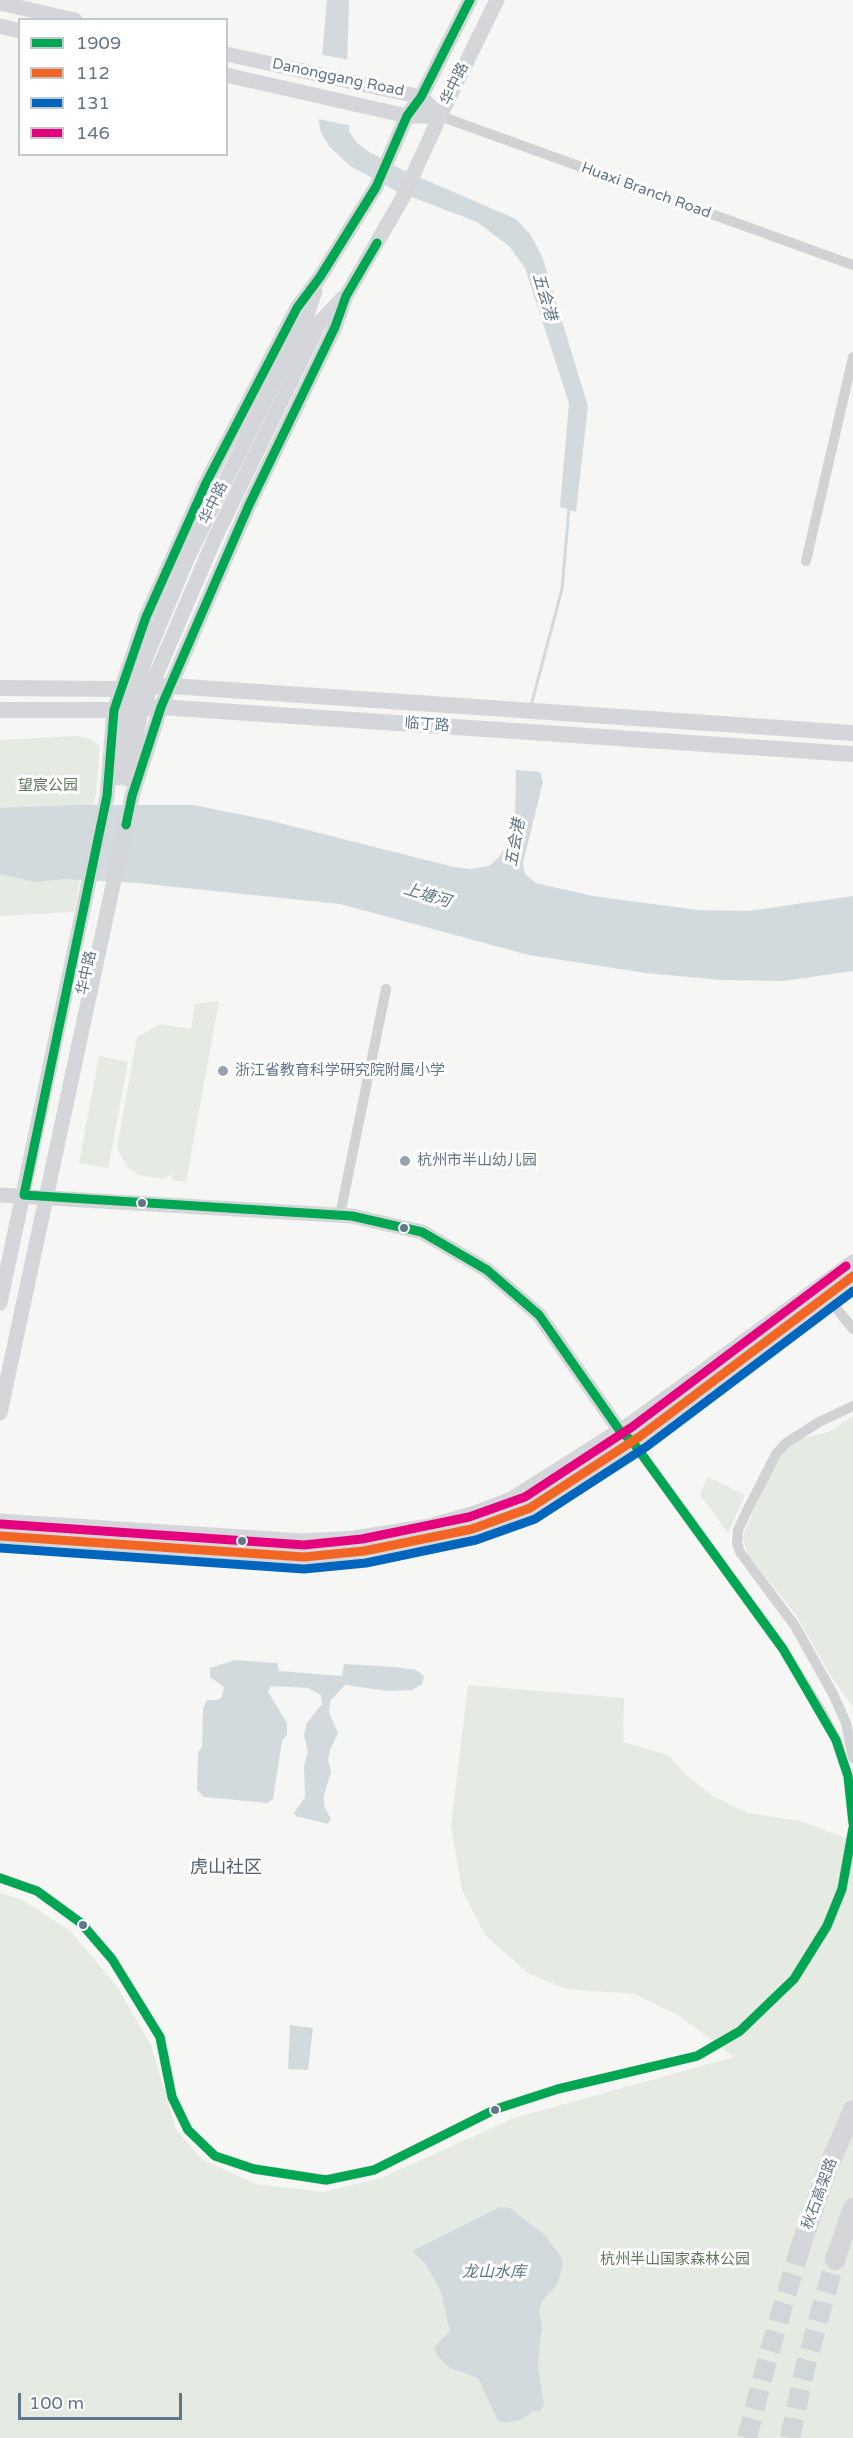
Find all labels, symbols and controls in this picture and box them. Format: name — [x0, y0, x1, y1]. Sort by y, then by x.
legend — [18, 18, 228, 156]
text: 1909 — [76, 32, 121, 54]
street label: Danonggang Road — [270, 55, 406, 101]
street label: 华中路 — [437, 60, 473, 108]
text: 112 — [76, 62, 110, 84]
text: 131 — [76, 92, 110, 114]
text: 146 — [76, 122, 110, 144]
street label: Huaxi Branch Road — [579, 159, 713, 223]
water label: 五会港 — [528, 271, 560, 323]
street label: 华中路 — [196, 479, 232, 527]
street label: 临丁路 — [404, 714, 450, 736]
park label: 望宸公园 — [18, 777, 78, 795]
water label: 五会港 — [502, 818, 530, 868]
water label: 上塘河 — [401, 880, 453, 912]
street label: 华中路 — [74, 949, 100, 997]
place label: 浙江省教育科学研究院附属小学 — [235, 1062, 445, 1080]
marker: 浙江省教育科学研究院附属小学 — [216, 1064, 230, 1078]
place label: 杭州市半山幼儿园 — [417, 1152, 537, 1170]
marker: 杭州市半山幼儿园 — [398, 1154, 412, 1168]
unlabelled marker — [136, 1197, 148, 1209]
unlabelled marker — [398, 1222, 410, 1234]
unlabelled marker — [236, 1535, 248, 1547]
district label: 虎山社区 — [190, 1857, 262, 1879]
unlabelled marker — [77, 1919, 89, 1931]
unlabelled marker — [489, 2104, 501, 2116]
street label: 秋石高架路 — [799, 2156, 841, 2232]
park label: 杭州半山国家森林公园 — [600, 2251, 750, 2269]
water label: 龙山水库 — [462, 2263, 526, 2283]
scale bar — [21, 2381, 184, 2419]
text: 100 m — [29, 2392, 84, 2414]

